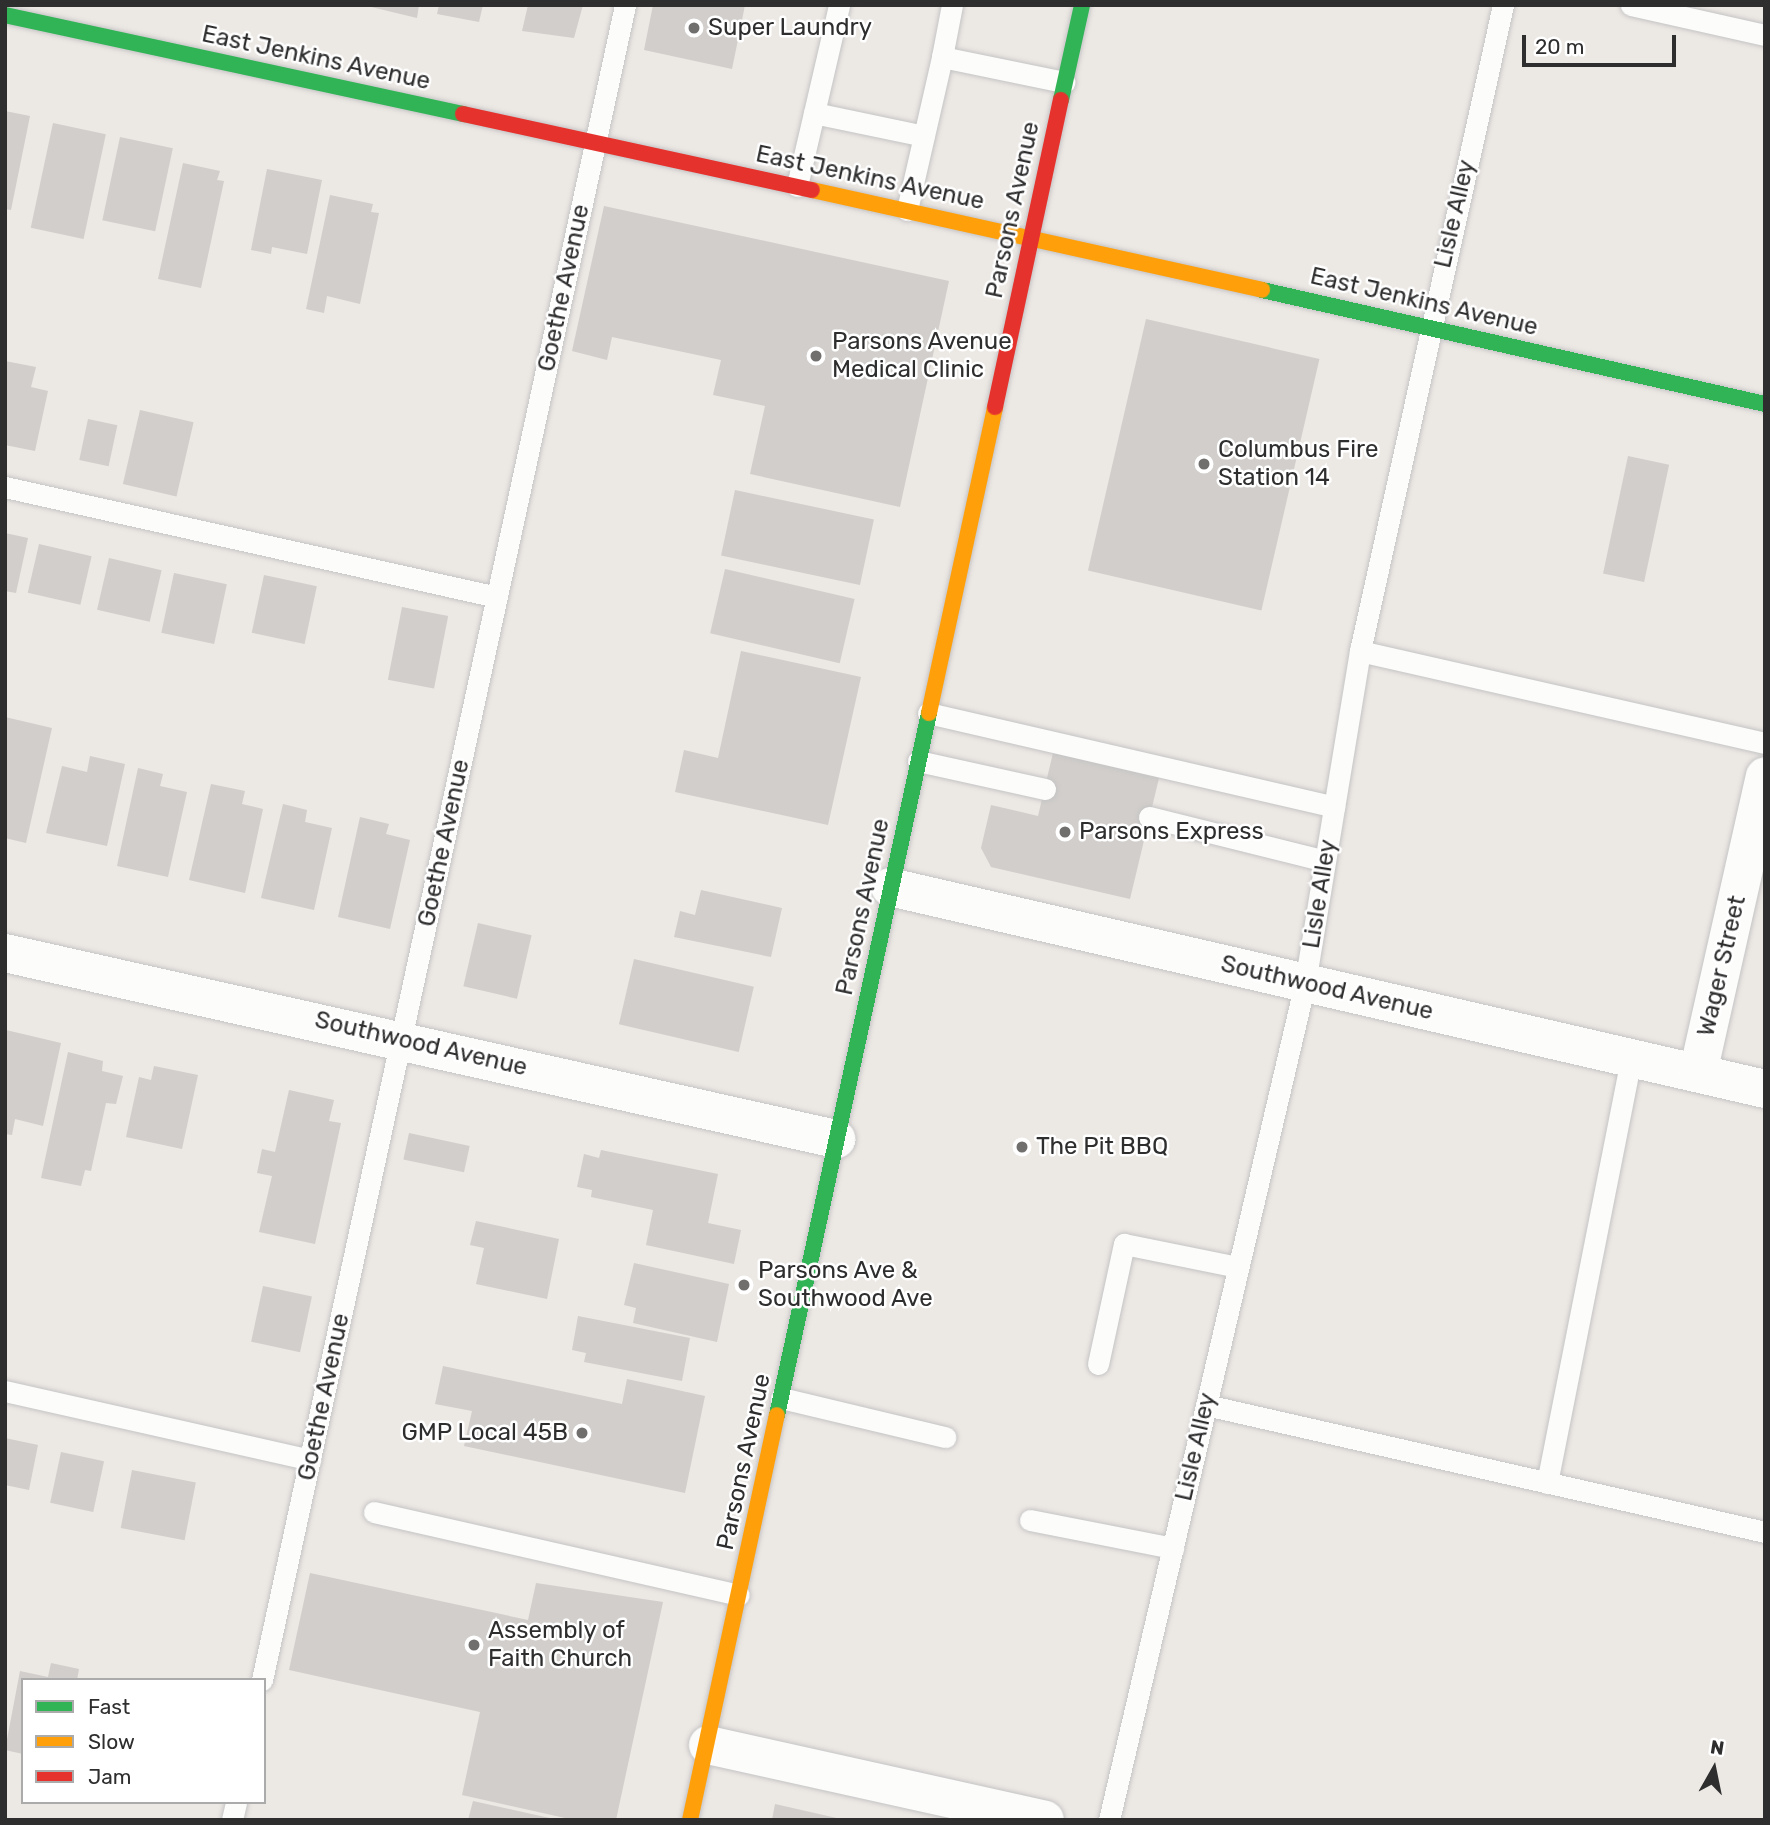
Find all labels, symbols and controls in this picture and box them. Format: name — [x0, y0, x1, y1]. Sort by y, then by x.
place label: Super Laundry — [708, 14, 873, 42]
street label: East Jenkins Avenue — [199, 20, 433, 96]
marker: Super Laundry — [686, 20, 702, 36]
scale bar — [1525, 21, 1679, 65]
text: 20 m — [1535, 34, 1584, 59]
street label: Parsons Avenue — [980, 119, 1046, 301]
street label: East Jenkins Avenue — [753, 140, 987, 216]
street label: Lisle Alley — [1429, 157, 1481, 271]
street label: Goethe Avenue — [532, 201, 596, 375]
street label: East Jenkins Avenue — [1307, 262, 1541, 342]
place label: Parsons Avenue Medical Clinic — [832, 328, 1012, 384]
marker: Parsons Avenue Medical Clinic — [806, 346, 826, 366]
place label: Columbus Fire Station 14 — [1218, 436, 1378, 492]
marker: Columbus Fire Station 14 — [1196, 456, 1212, 472]
street label: Goethe Avenue — [412, 756, 476, 930]
street label: Parsons Avenue — [830, 816, 896, 998]
place label: Parsons Express — [1079, 818, 1264, 846]
marker: Parsons Express — [1057, 824, 1073, 840]
street label: Lisle Alley — [1297, 837, 1343, 951]
street label: Wager Street — [1692, 893, 1752, 1039]
street label: Southwood Avenue — [1218, 949, 1436, 1027]
street label: Southwood Avenue — [312, 1005, 530, 1083]
place label: The Pit BBQ — [1036, 1133, 1168, 1161]
marker: The Pit BBQ — [1014, 1139, 1030, 1155]
place label: Parsons Ave & Southwood Ave — [758, 1257, 933, 1313]
marker: Parsons Ave & Southwood Ave — [736, 1277, 752, 1293]
street label: Goethe Avenue — [292, 1310, 356, 1484]
street label: Parsons Avenue — [711, 1371, 777, 1553]
street label: Lisle Alley — [1170, 1390, 1222, 1504]
place label: GMP Local 45B — [401, 1419, 568, 1447]
marker: GMP Local 45B — [574, 1425, 590, 1441]
place label: Assembly of Faith Church — [488, 1617, 632, 1673]
marker: Assembly of Faith Church — [466, 1637, 482, 1653]
legend — [21, 1678, 266, 1804]
text: Fast — [88, 1694, 130, 1719]
text: Slow — [88, 1729, 135, 1754]
north arrow — [1679, 1734, 1749, 1804]
text: N — [1709, 1735, 1726, 1760]
text: Jam — [88, 1764, 132, 1789]

